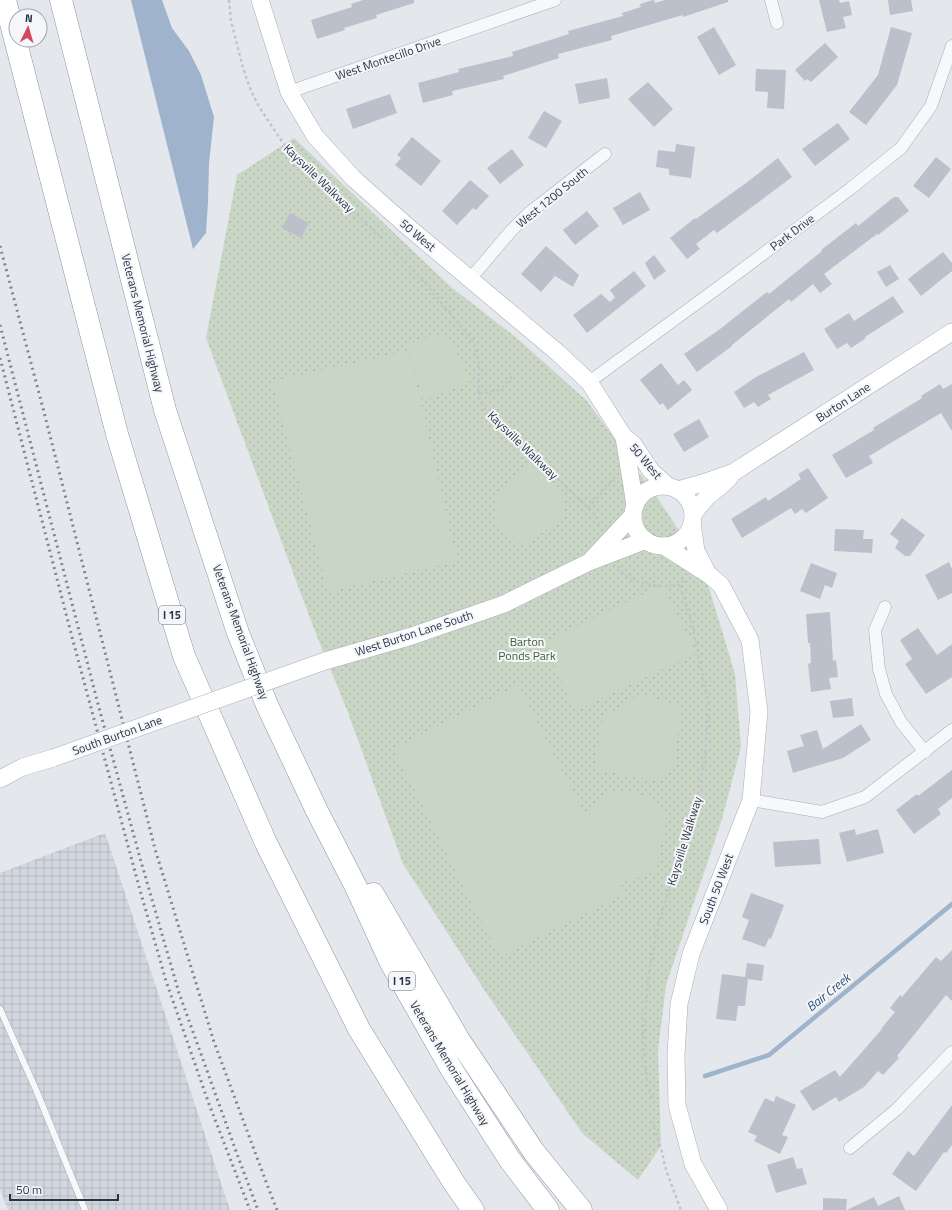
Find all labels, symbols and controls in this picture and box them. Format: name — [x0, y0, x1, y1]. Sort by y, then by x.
north arrow — [8, 8, 48, 48]
text: N — [24, 10, 33, 26]
street label: West Montecillo Drive — [333, 31, 443, 85]
street label: Kaysville Walkway — [279, 139, 359, 217]
street label: West 1200 South — [512, 162, 592, 232]
street label: Park Drive — [766, 209, 818, 255]
street label: 50 West — [396, 214, 441, 256]
street label: Veterans Memorial Highway — [117, 252, 170, 395]
street label: Burton Lane — [812, 377, 874, 427]
street label: Kaysville Walkway — [483, 406, 563, 484]
street label: 50 West — [625, 439, 667, 484]
street label: Veterans Memorial Highway — [208, 562, 274, 702]
street label: West Burton Lane South — [352, 605, 476, 661]
road number: I 15 — [159, 606, 185, 624]
park label: Barton Ponds Park — [498, 632, 556, 665]
street label: South Burton Lane — [69, 710, 165, 760]
street label: Kaysville Walkway — [661, 794, 707, 888]
street label: South 50 West — [694, 850, 739, 927]
water label: Bair Creek — [802, 966, 856, 1016]
road number: I 15 — [389, 972, 415, 990]
street label: Veterans Memorial Highway — [405, 997, 495, 1129]
scale bar — [10, 1176, 118, 1202]
text: 50 m — [16, 1180, 42, 1199]

